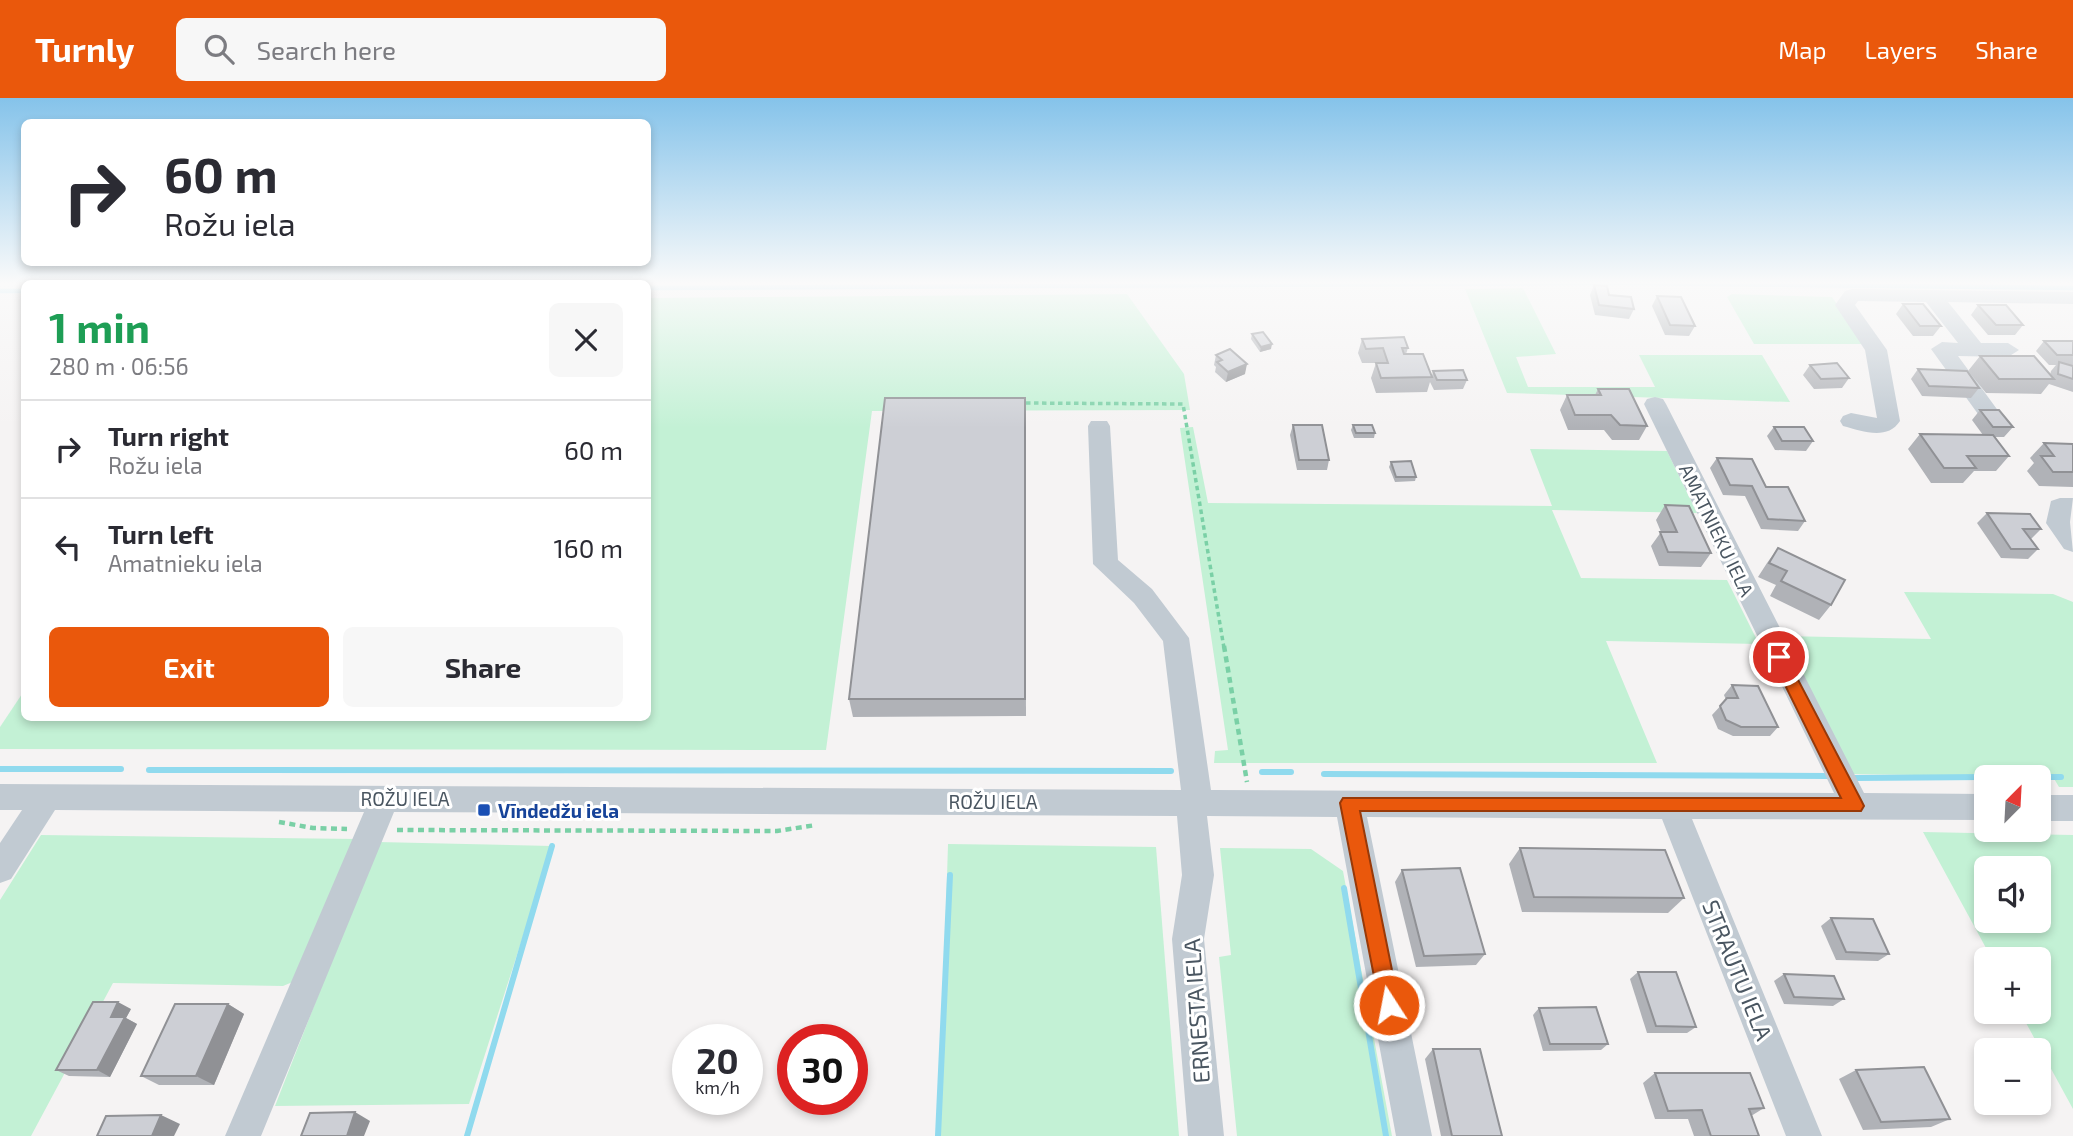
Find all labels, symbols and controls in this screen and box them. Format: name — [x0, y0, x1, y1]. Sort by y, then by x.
search box — [176, 18, 666, 81]
text: Turnly — [35, 29, 134, 69]
icon: search — [200, 30, 238, 68]
text: Search here — [256, 34, 396, 65]
text: Map — [1778, 35, 1826, 64]
text: Layers — [1864, 35, 1937, 64]
text: Share — [1975, 35, 2038, 64]
text: 60 m — [164, 144, 278, 203]
icon: right — [49, 147, 140, 238]
text: Rožu iela — [164, 204, 296, 242]
text: 1 min — [49, 301, 150, 351]
button: close — [549, 303, 623, 377]
text: 280 m · 06:56 — [49, 352, 189, 380]
text: Turn right — [108, 420, 229, 451]
icon: right — [49, 430, 87, 468]
text: 60 m — [564, 434, 623, 465]
text: Rožu iela — [108, 451, 203, 479]
street label: AMATNIEKU IELA — [1675, 460, 1759, 600]
text: Turn left — [108, 518, 214, 549]
icon: left — [49, 528, 87, 566]
text: 160 m — [554, 532, 623, 563]
text: Amatnieku iela — [108, 549, 263, 577]
button: Exit — [49, 627, 329, 707]
button: Share — [343, 627, 623, 707]
pin — [1749, 627, 1809, 687]
icon: arrive — [1760, 638, 1798, 676]
north arrow — [1974, 765, 2051, 842]
map controls — [1974, 765, 2051, 1115]
street label: ROŽU IELA — [360, 787, 450, 810]
street label: ROŽU IELA — [948, 790, 1038, 813]
place label: Vīndedžu iela — [498, 799, 619, 822]
marker: Vīndedžu iela — [476, 802, 492, 818]
button: sound — [1974, 856, 2051, 933]
street label: STRAUTU IELA — [1697, 896, 1779, 1045]
street label: ERNESTA IELA — [1177, 937, 1215, 1084]
button: + — [1974, 947, 2051, 1024]
position arrow — [1352, 968, 1426, 1042]
speed limit sign: 30 — [777, 1024, 868, 1115]
button: − — [1974, 1038, 2051, 1115]
text: 20 — [696, 1039, 739, 1081]
text: km/h — [695, 1076, 740, 1098]

